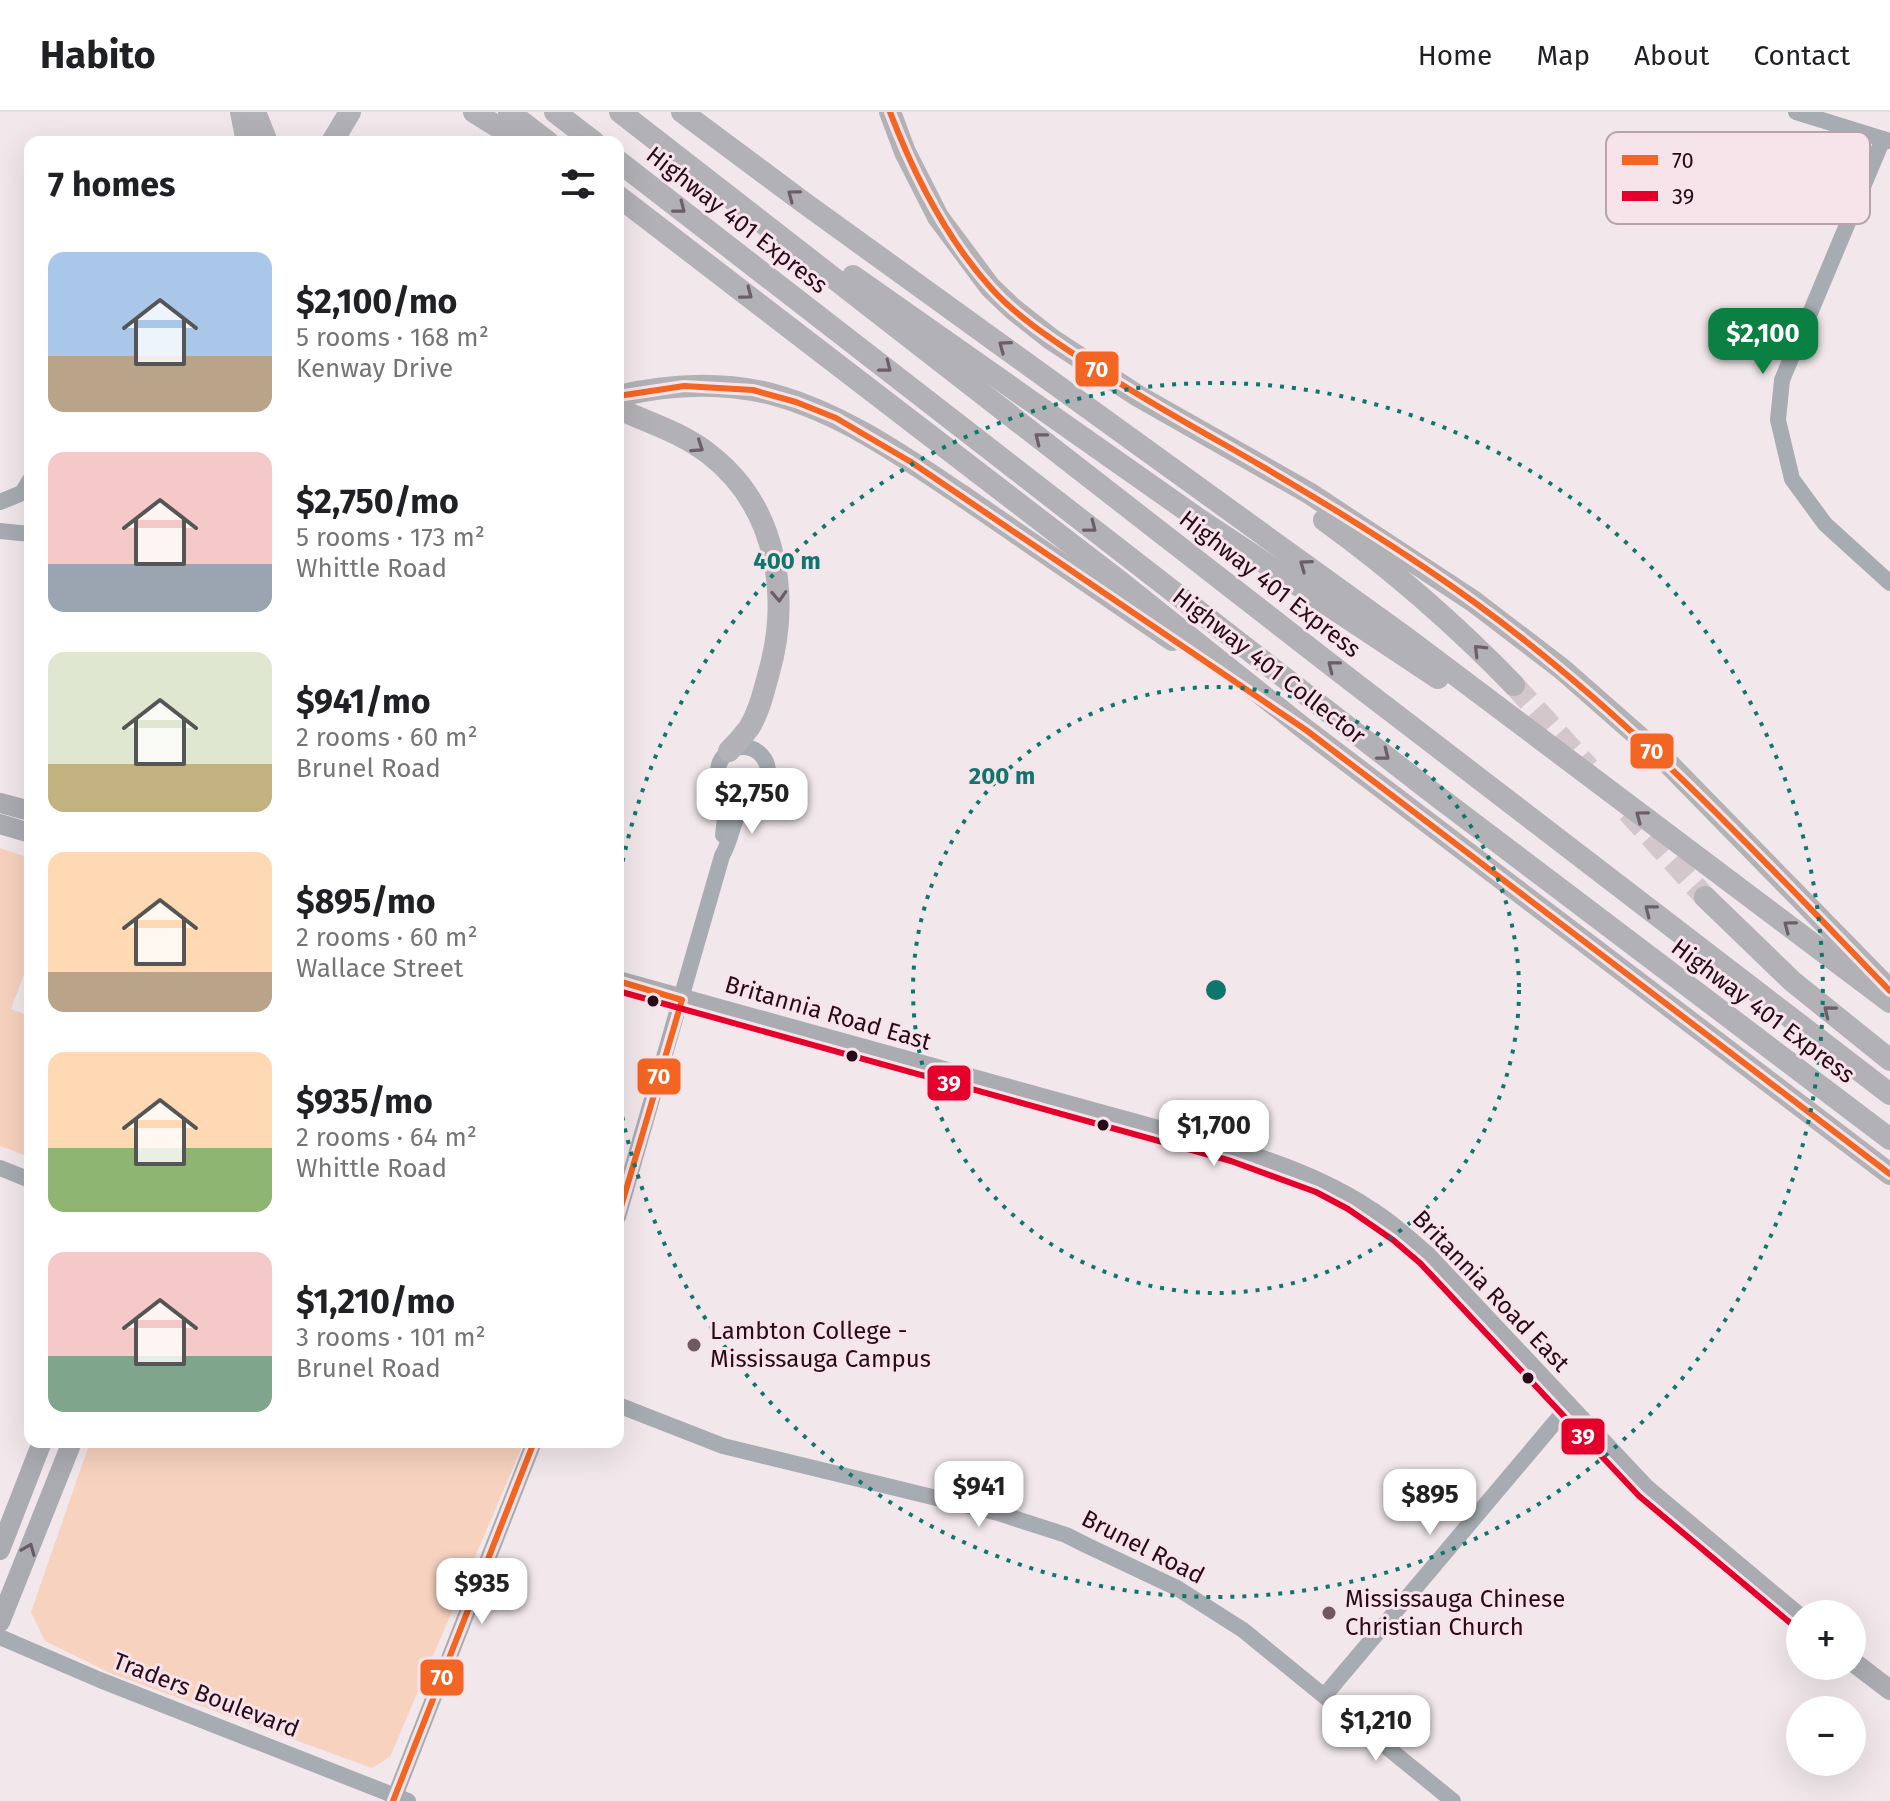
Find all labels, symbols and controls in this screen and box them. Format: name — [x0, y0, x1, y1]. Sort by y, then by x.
text: Habito — [40, 32, 156, 78]
text: Home — [1418, 39, 1492, 72]
text: Map — [1536, 39, 1590, 72]
text: About — [1634, 39, 1709, 72]
text: Contact — [1753, 39, 1850, 72]
legend — [1606, 132, 1870, 224]
street label: Highway 401 Express — [641, 141, 833, 299]
text: 70 — [1672, 147, 1694, 174]
icon: filters — [556, 162, 600, 206]
text: 7 homes — [48, 164, 175, 205]
text: 39 — [1672, 183, 1694, 210]
one-way arrow — [787, 190, 801, 204]
one-way arrow — [671, 199, 686, 213]
text: $2,100/mo — [296, 281, 457, 322]
icon: home — [112, 284, 208, 380]
one-way arrow — [738, 285, 752, 299]
pin: $2,100 — [1698, 308, 1828, 376]
text: $2,100 — [1726, 318, 1800, 349]
text: 5 rooms · 168 m² — [296, 322, 489, 353]
one-way arrow — [998, 341, 1013, 356]
line badge: 70 — [1074, 350, 1120, 388]
text: Kenway Drive — [296, 353, 453, 384]
text: 70 — [1086, 356, 1109, 383]
one-way arrow — [877, 358, 892, 372]
one-way arrow — [1034, 434, 1049, 448]
one-way arrow — [689, 437, 703, 452]
text: $2,750/mo — [296, 481, 459, 522]
icon: home — [112, 484, 208, 580]
street label: Highway 401 Express — [1174, 505, 1366, 663]
one-way arrow — [1082, 517, 1097, 531]
text: 5 rooms · 173 m² — [296, 522, 485, 553]
text: 400 m — [753, 547, 821, 575]
text: Whittle Road — [296, 553, 447, 584]
one-way arrow — [1299, 560, 1314, 574]
street label: Highway 401 Collector — [1167, 582, 1371, 750]
one-way arrow — [770, 590, 787, 603]
one-way arrow — [1474, 645, 1489, 659]
one-way arrow — [1327, 662, 1342, 676]
text: $941/mo — [296, 681, 431, 722]
icon: home — [112, 684, 208, 780]
text: 2 rooms · 60 m² — [296, 722, 478, 753]
line badge: 70 — [1629, 732, 1675, 770]
text: 70 — [1641, 738, 1664, 765]
one-way arrow — [1375, 746, 1390, 760]
text: Brunel Road — [296, 753, 441, 784]
text: 200 m — [969, 762, 1035, 790]
pin: $2,750 — [687, 768, 817, 836]
text: $2,750 — [715, 778, 789, 809]
one-way arrow — [1635, 811, 1650, 825]
text: $895/mo — [296, 881, 436, 922]
icon: home — [112, 884, 208, 980]
one-way arrow — [1645, 906, 1659, 920]
one-way arrow — [1783, 921, 1797, 935]
text: 2 rooms · 60 m² — [296, 922, 478, 953]
street label: Highway 401 Express — [1666, 933, 1860, 1089]
text: Wallace Street — [296, 953, 463, 984]
street label: Britannia Road East — [722, 970, 935, 1056]
centre of rings — [1202, 976, 1230, 1004]
unlabelled marker — [645, 993, 661, 1009]
one-way arrow — [1824, 1006, 1838, 1021]
unlabelled marker — [844, 1048, 860, 1064]
line badge: 70 — [636, 1057, 682, 1096]
text: 70 — [648, 1063, 671, 1090]
line badge: 39 — [926, 1064, 972, 1102]
text: 39 — [936, 1070, 961, 1097]
text: $935/mo — [296, 1081, 433, 1122]
icon: home — [112, 1084, 208, 1180]
pin: $1,700 — [1149, 1100, 1279, 1168]
text: $1,700 — [1177, 1110, 1251, 1141]
unlabelled marker — [1095, 1117, 1111, 1133]
text: 2 rooms · 64 m² — [296, 1122, 477, 1153]
text: Whittle Road — [296, 1153, 447, 1184]
street label: Britannia Road East — [1407, 1205, 1575, 1378]
text: $1,210/mo — [296, 1281, 455, 1322]
icon: home — [112, 1284, 208, 1380]
place label: Lambton College - Mississauga Campus — [710, 1317, 931, 1373]
text: 3 rooms · 101 m² — [296, 1322, 486, 1353]
marker: Lambton College - Mississauga Campus — [685, 1336, 703, 1354]
text: Brunel Road — [296, 1353, 441, 1384]
unlabelled marker — [1520, 1370, 1536, 1386]
line badge: 39 — [1560, 1417, 1606, 1456]
text: 39 — [1570, 1423, 1595, 1450]
pin: $941 — [932, 1461, 1026, 1529]
pin: $895 — [1383, 1469, 1477, 1537]
text: $941 — [952, 1471, 1006, 1502]
text: $895 — [1401, 1479, 1459, 1510]
street label: Brunel Road — [1077, 1504, 1209, 1590]
one-way arrow — [19, 1543, 36, 1557]
pin: $935 — [435, 1558, 529, 1626]
text: $935 — [454, 1568, 510, 1599]
place label: Mississauga Chinese Christian Church — [1345, 1585, 1565, 1641]
map controls — [1786, 1600, 1866, 1776]
button: + — [1786, 1600, 1866, 1680]
marker: Mississauga Chinese Christian Church — [1320, 1604, 1338, 1622]
street label: Traders Boulevard — [109, 1647, 303, 1743]
line badge: 70 — [419, 1658, 465, 1697]
text: 70 — [431, 1664, 454, 1691]
pin: $1,210 — [1311, 1695, 1441, 1763]
button: − — [1786, 1696, 1866, 1776]
text: $1,210 — [1340, 1705, 1412, 1736]

